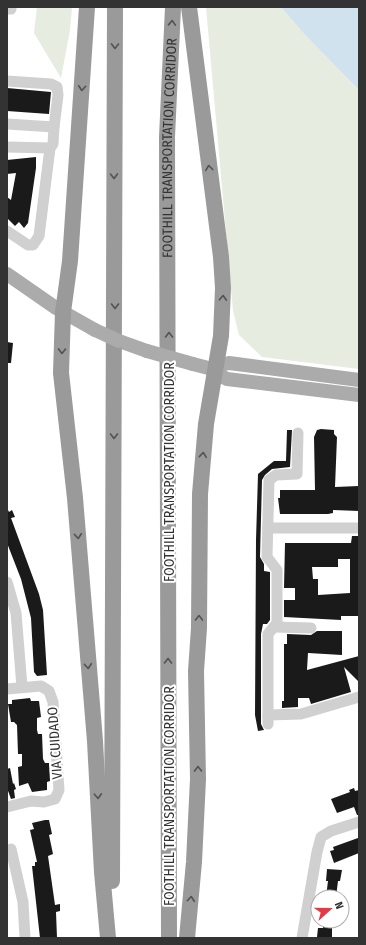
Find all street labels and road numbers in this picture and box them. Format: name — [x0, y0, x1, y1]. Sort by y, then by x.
street label: FOOTHILL TRANSPORTATION CORRIDOR — [158, 37, 180, 258]
street label: FOOTHILL TRANSPORTATION CORRIDOR — [161, 362, 178, 582]
street label: FOOTHILL TRANSPORTATION CORRIDOR — [161, 686, 178, 906]
street label: VIA CUIDADO — [44, 706, 66, 780]

